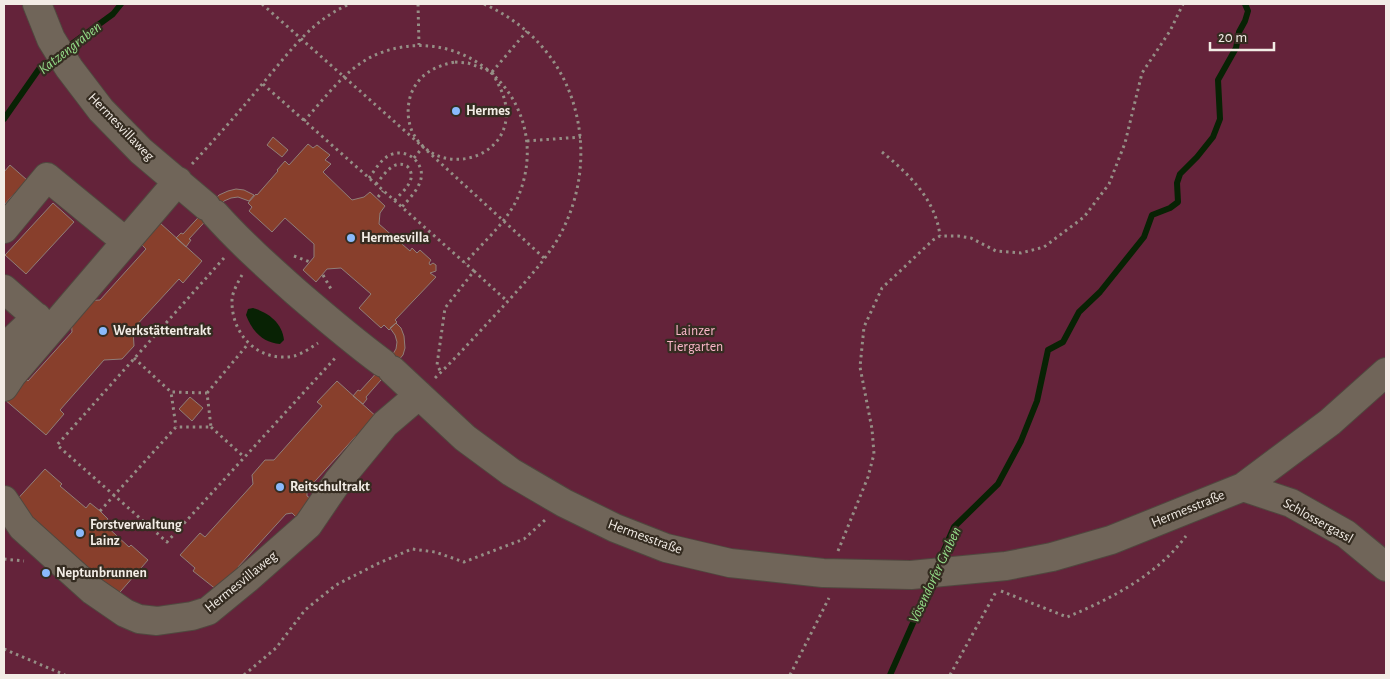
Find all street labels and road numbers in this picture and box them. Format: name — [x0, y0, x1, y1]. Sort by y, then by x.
street label: Hermesvillaweg — [85, 90, 157, 164]
street label: Hermesstraße — [1149, 488, 1227, 530]
street label: Schlossergassl — [1281, 496, 1355, 546]
street label: Hermesstraße — [606, 517, 684, 557]
street label: Hermesvillaweg — [202, 549, 280, 615]

